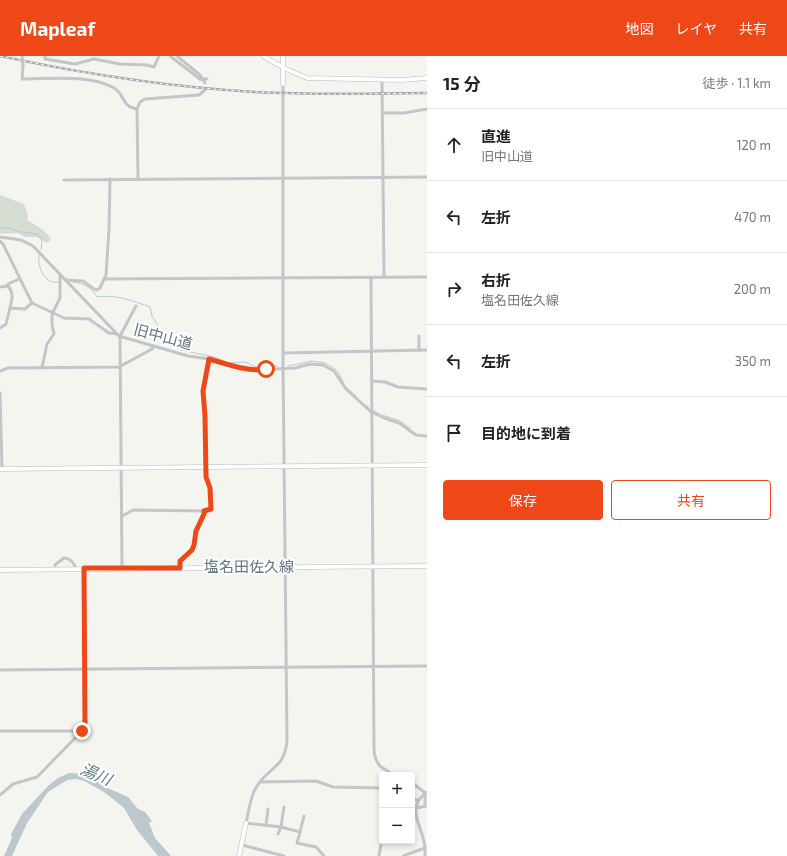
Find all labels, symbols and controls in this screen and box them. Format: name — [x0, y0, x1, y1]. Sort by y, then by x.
text: Mapleaf — [20, 17, 95, 40]
text: 地図 — [625, 20, 653, 37]
text: レイヤ — [675, 20, 717, 37]
text: 共有 — [739, 20, 767, 37]
text: 15 分 — [443, 73, 480, 93]
text: 徒歩 · 1.1 km — [702, 75, 771, 91]
text: 直進 — [481, 127, 511, 145]
icon: ahead — [443, 134, 465, 156]
text: 120 m — [736, 137, 771, 153]
text: 旧中山道 — [481, 148, 533, 164]
icon: left — [443, 206, 465, 228]
text: 左折 — [481, 208, 511, 226]
text: 470 m — [734, 209, 771, 225]
text: 右折 — [481, 271, 511, 289]
icon: right — [443, 278, 465, 300]
text: 200 m — [734, 281, 771, 297]
text: 塩名田佐久線 — [481, 292, 559, 308]
street label: 旧中山道 — [132, 320, 195, 352]
icon: left — [443, 350, 465, 372]
text: 左折 — [481, 352, 511, 370]
text: 350 m — [735, 353, 771, 369]
route start — [257, 360, 275, 378]
icon: arrive — [443, 422, 465, 444]
text: 目的地に到着 — [481, 424, 571, 442]
button: 保存 — [443, 480, 603, 520]
button: 共有 — [611, 480, 771, 520]
street label: 塩名田佐久線 — [204, 557, 294, 575]
route end — [73, 722, 91, 740]
water label: 湯川 — [78, 759, 116, 789]
map controls — [379, 772, 415, 844]
button: + — [379, 772, 415, 808]
button: − — [379, 808, 415, 844]

